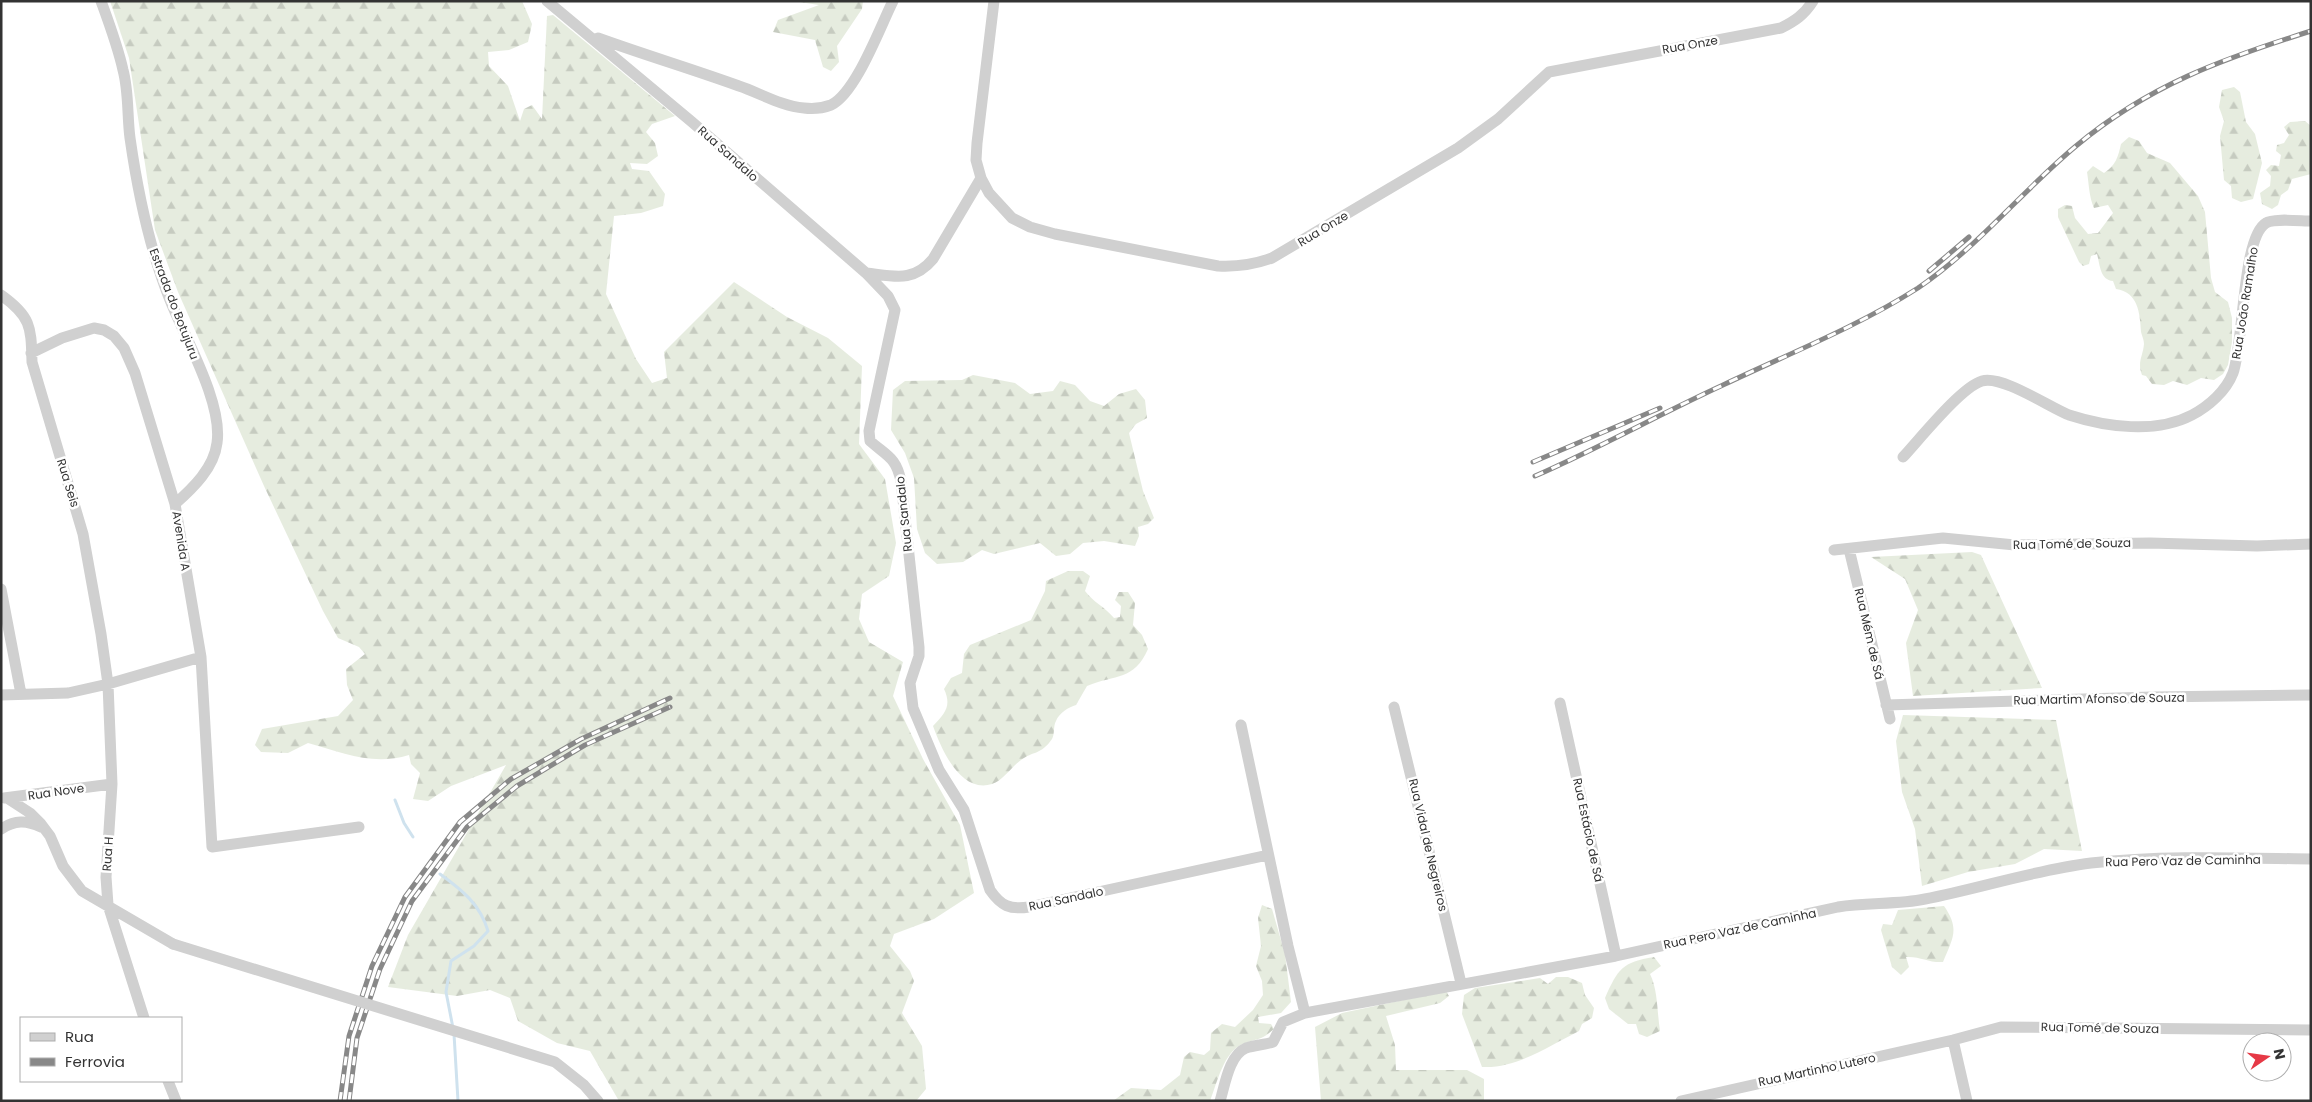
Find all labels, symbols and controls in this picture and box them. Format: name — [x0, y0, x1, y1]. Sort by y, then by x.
street label: Rua Onze — [1661, 31, 1719, 58]
street label: Rua Sandalo — [694, 122, 762, 186]
street label: Rua Onze — [1294, 207, 1351, 250]
street label: Rua João Ramalho — [2227, 245, 2262, 360]
street label: Estrada do Botujuru — [145, 246, 203, 362]
street label: Rua Seis — [53, 456, 84, 509]
street label: Rua Sandalo — [891, 475, 916, 553]
street label: Avenida A — [168, 510, 195, 572]
street label: Rua Tomé de Souza — [2013, 534, 2131, 553]
street label: Rua Mém de Sá — [1851, 586, 1888, 681]
street label: Rua Martim Afonso de Souza — [2013, 689, 2185, 708]
street label: Rua Estácio de Sá — [1569, 776, 1608, 884]
street label: Rua Vidal de Negreiros — [1405, 777, 1452, 913]
street label: Rua Nove — [27, 779, 85, 804]
street label: Rua H — [98, 836, 117, 872]
street label: Rua Pero Vaz de Caminha — [2105, 851, 2261, 870]
street label: Rua Sandalo — [1027, 882, 1105, 915]
street label: Rua Pero Vaz de Caminha — [1662, 904, 1818, 953]
legend — [20, 1017, 182, 1082]
street label: Rua Tomé de Souza — [2041, 1018, 2159, 1037]
text: Rua — [65, 1026, 94, 1047]
north arrow — [2242, 1032, 2292, 1082]
text: N — [2269, 1047, 2291, 1061]
street label: Rua Martinho Lutero — [1757, 1049, 1877, 1090]
text: Ferrovia — [65, 1051, 125, 1072]

